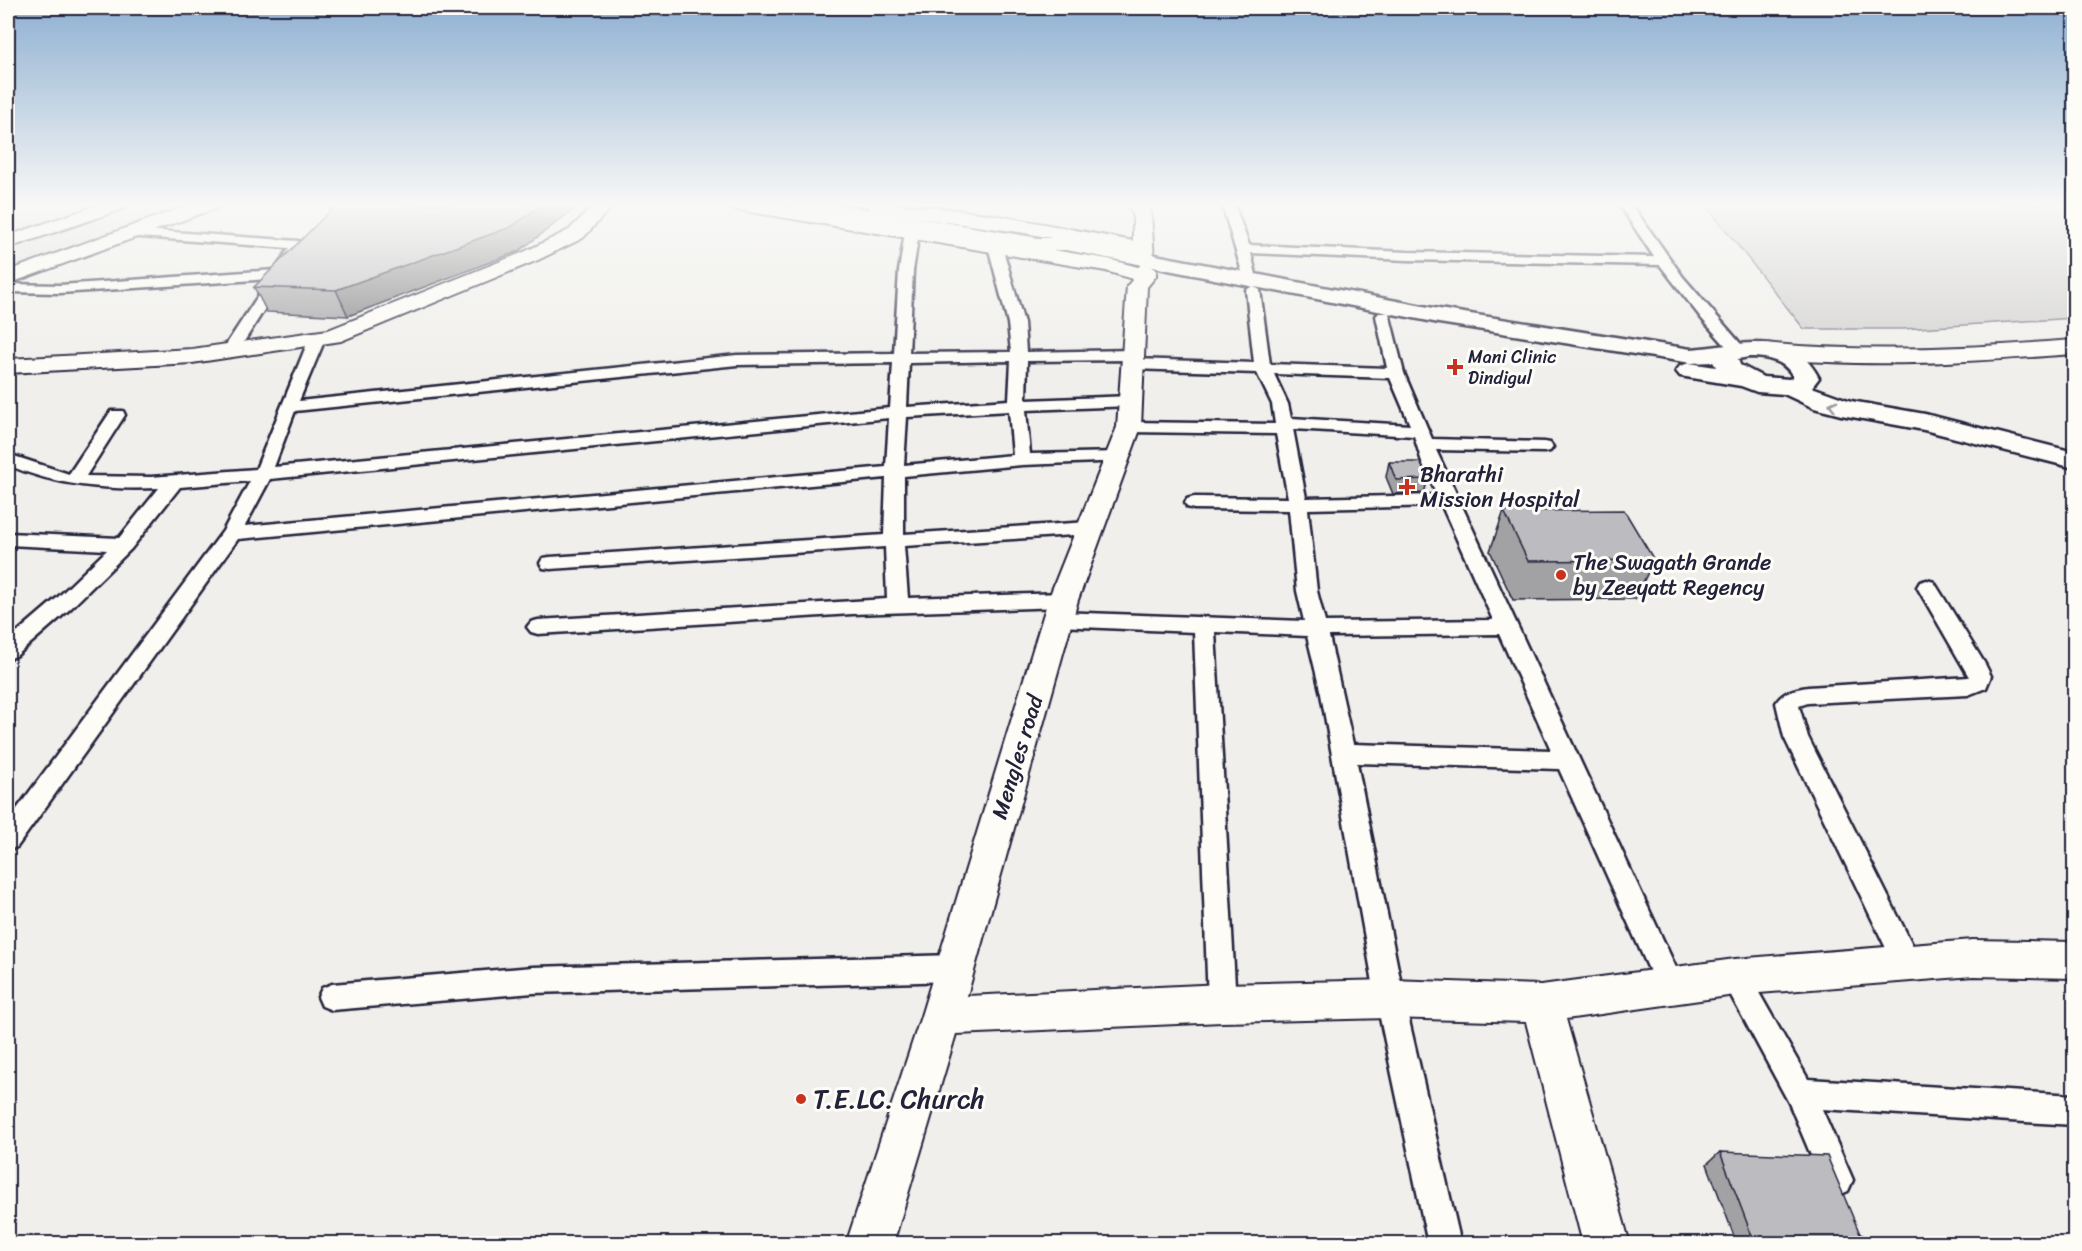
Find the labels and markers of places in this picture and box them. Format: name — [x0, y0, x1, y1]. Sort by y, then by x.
place label: Mani Clinic Dindigul — [1468, 341, 1556, 394]
marker: Mani Clinic Dindigul — [1446, 358, 1464, 376]
place label: Bharathi Mission Hospital — [1420, 455, 1580, 519]
marker: Bharathi Mission Hospital — [1398, 478, 1416, 496]
place label: The Swagath Grande by Zeeyatt Regency — [1573, 543, 1771, 607]
marker: The Swagath Grande by Zeeyatt Regency — [1554, 568, 1568, 582]
place label: T.E.LC. Church — [813, 1075, 985, 1123]
marker: T.E.LC. Church — [794, 1092, 808, 1106]

